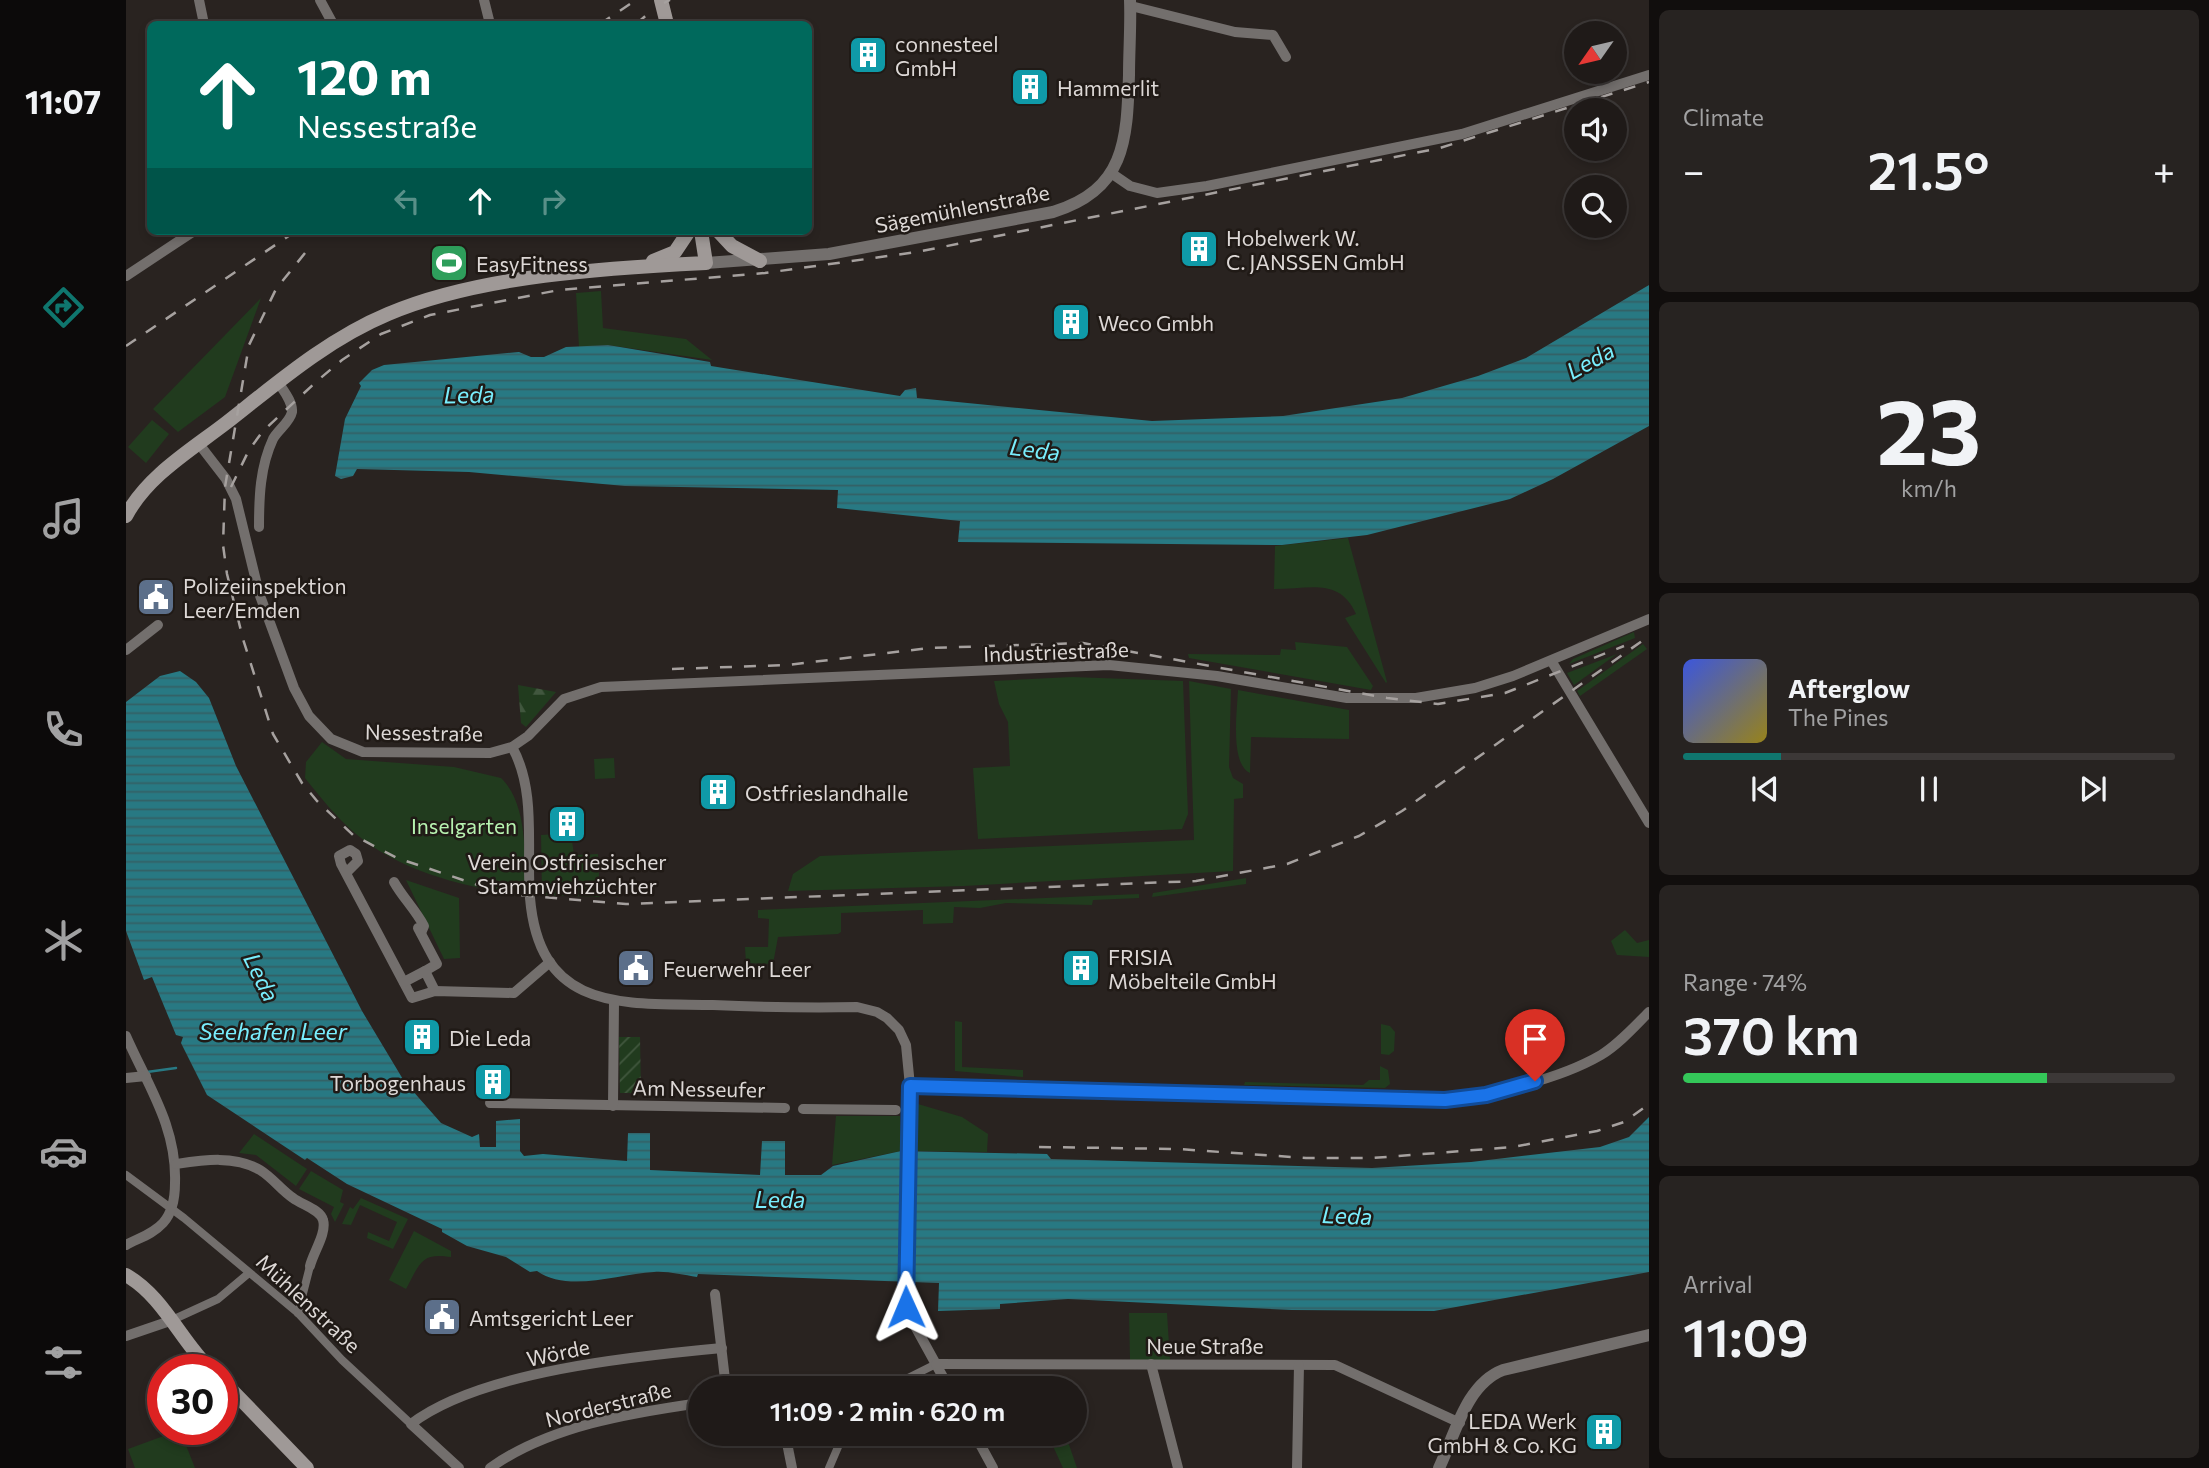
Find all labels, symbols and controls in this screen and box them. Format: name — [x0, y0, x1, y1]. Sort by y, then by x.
north arrow — [1564, 21, 1628, 84]
map controls — [1564, 21, 1627, 238]
place label: connesteel GmbH — [895, 31, 999, 80]
building icon: connesteel GmbH — [847, 34, 889, 76]
text: 120 m — [297, 45, 431, 105]
icon: ahead — [182, 49, 273, 140]
building icon: Hammerlit — [1009, 66, 1051, 108]
place label: Hammerlit — [1057, 75, 1159, 100]
text: 11:07 — [25, 81, 101, 121]
button: sound — [1564, 98, 1627, 161]
text: Climate — [1683, 103, 1764, 131]
text: Nessestraße — [297, 105, 477, 145]
text: 21.5° — [1868, 137, 1989, 201]
text: − — [1683, 146, 1705, 193]
text: + — [2153, 146, 2175, 193]
button: search — [1564, 175, 1627, 238]
street label: Sägemühlenstraße — [873, 179, 1051, 237]
icon: left — [388, 182, 426, 220]
icon: ahead — [461, 182, 499, 220]
icon: right — [534, 182, 572, 220]
place label: Hobelwerk W. C. JANSSEN GmbH — [1226, 225, 1405, 274]
building icon: Hobelwerk W. C. JANSSEN GmbH — [1178, 228, 1220, 270]
sports icon: EasyFitness — [428, 242, 470, 284]
place label: EasyFitness — [476, 251, 588, 276]
icon: directions — [39, 283, 88, 332]
building icon: Weco Gmbh — [1050, 301, 1092, 343]
place label: Weco Gmbh — [1098, 310, 1214, 335]
water label: Leda — [1561, 335, 1619, 385]
text: 23 — [1877, 372, 1981, 484]
water label: Leda — [443, 380, 495, 408]
water label: Leda — [1008, 432, 1062, 466]
text: km/h — [1901, 474, 1957, 502]
icon: music — [39, 494, 88, 543]
place label: Polizeiinspektion Leer/Emden — [183, 573, 346, 622]
public building icon: Polizeiinspektion Leer/Emden — [135, 576, 177, 618]
street label: Industriestraße — [983, 636, 1129, 666]
text: Afterglow — [1788, 672, 1910, 703]
text: The Pines — [1788, 703, 1889, 731]
icon: phone — [39, 705, 88, 754]
street label: Nessestraße — [365, 718, 483, 746]
icon: previous — [1746, 770, 1784, 808]
icon: pause — [1910, 770, 1948, 808]
icon: next — [2074, 770, 2112, 808]
building icon: Ostfrieslandhalle — [697, 771, 739, 813]
place label: Ostfrieslandhalle — [745, 780, 908, 805]
building icon: Verein Ostfriesischer Stammviehzüchter — [546, 803, 588, 845]
park label: Inselgarten — [411, 813, 517, 838]
place label: Verein Ostfriesischer Stammviehzüchter — [467, 849, 667, 898]
icon: climate — [39, 916, 88, 965]
place label: FRISIA Möbelteile GmbH — [1108, 944, 1277, 993]
public building icon: Feuerwehr Leer — [615, 947, 657, 989]
building icon: FRISIA Möbelteile GmbH — [1060, 947, 1102, 989]
water label: Leda — [238, 948, 286, 1006]
place label: Feuerwehr Leer — [663, 956, 811, 981]
text: Range · 74% — [1683, 968, 1807, 996]
text: 370 km — [1683, 1002, 1860, 1066]
pin — [1505, 1009, 1565, 1081]
building icon: Die Leda — [401, 1016, 443, 1058]
water label: Seehafen Leer — [199, 1017, 348, 1045]
icon: arrive — [1516, 1020, 1554, 1058]
place label: Die Leda — [449, 1025, 531, 1050]
building icon: Torbogenhaus — [472, 1061, 514, 1103]
place label: Torbogenhaus — [330, 1070, 466, 1095]
street label: Am Nesseufer — [632, 1074, 766, 1102]
icon: car — [39, 1127, 88, 1176]
water label: Leda — [755, 1185, 805, 1213]
water label: Leda — [1321, 1200, 1373, 1230]
street label: Mühlenstraße — [252, 1248, 366, 1358]
position arrow — [869, 1270, 943, 1344]
text: Arrival — [1683, 1270, 1753, 1298]
public building icon: Amtsgericht Leer — [421, 1296, 463, 1338]
text: 11:09 — [1683, 1304, 1809, 1368]
place label: Amtsgericht Leer — [469, 1305, 634, 1330]
street label: Wörde — [524, 1333, 592, 1371]
street label: Neue Straße — [1146, 1333, 1264, 1358]
icon: filters — [39, 1338, 88, 1387]
speed limit sign: 30 — [147, 1354, 238, 1445]
street label: Norderstraße — [543, 1376, 673, 1432]
text: 11:09 · 2 min · 620 m — [770, 1395, 1005, 1426]
place label: LEDA Werk GmbH & Co. KG — [1428, 1408, 1577, 1457]
building icon: LEDA Werk GmbH & Co. KG — [1583, 1411, 1625, 1453]

